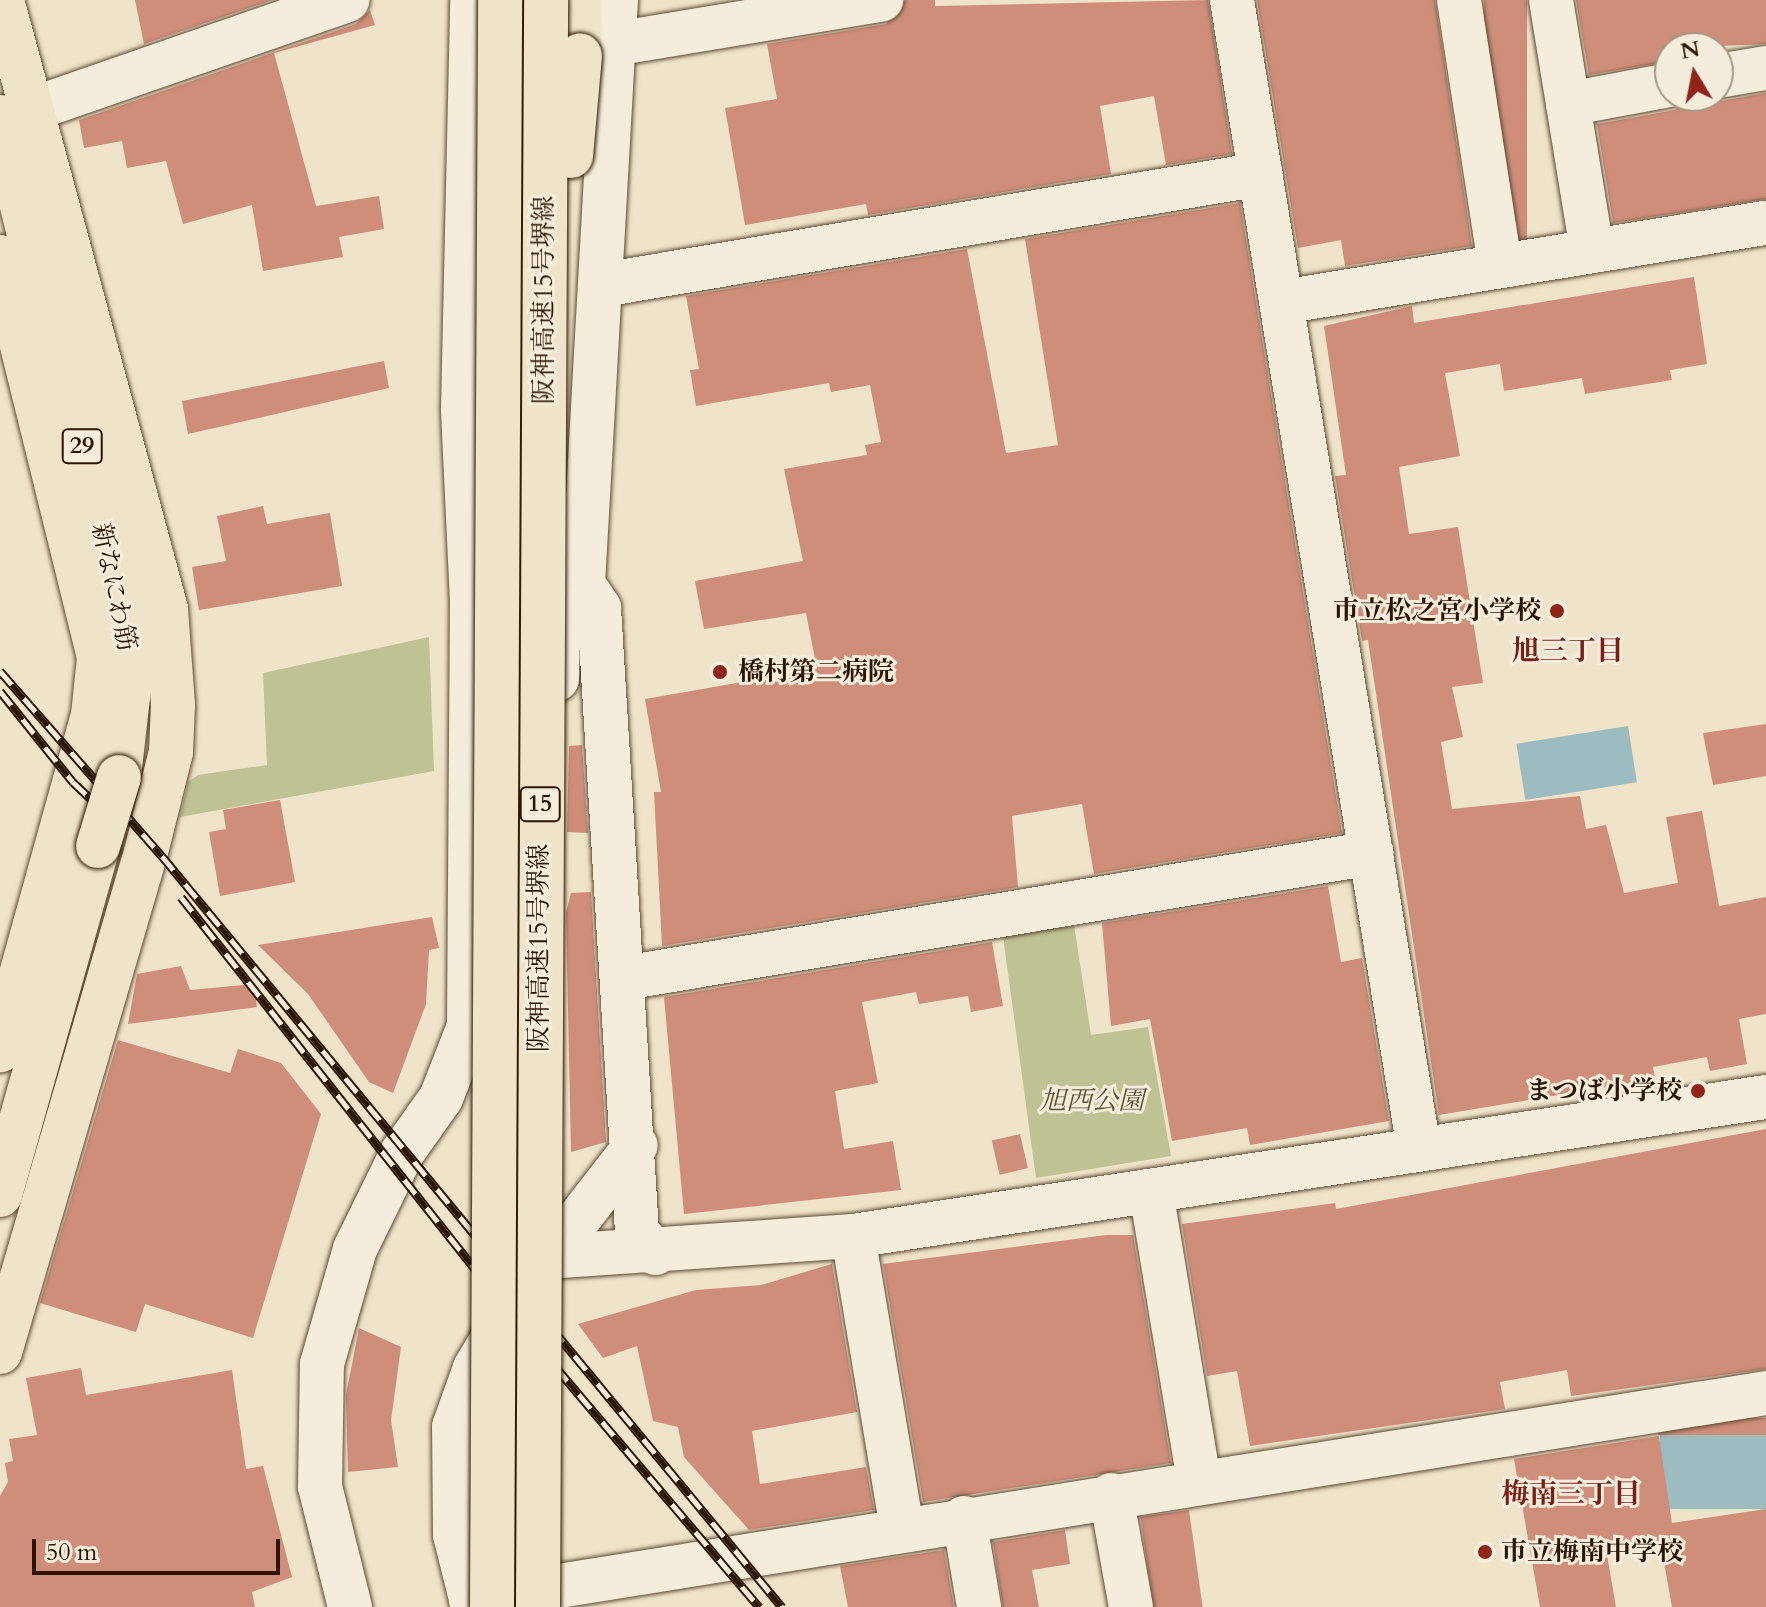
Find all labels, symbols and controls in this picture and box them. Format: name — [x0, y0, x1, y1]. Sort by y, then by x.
north arrow — [1654, 32, 1734, 112]
text: N — [1678, 34, 1702, 67]
street label: 阪神高速15号堺線 — [528, 196, 560, 404]
road number: 29 — [60, 426, 104, 466]
street label: 新なにわ筋 — [85, 520, 143, 654]
place label: 市立松之宮小学校 — [1333, 595, 1541, 627]
marker: 市立松之宮小学校 — [1548, 602, 1566, 620]
district label: 旭三丁目 — [1512, 634, 1624, 668]
place label: 橋村第二病院 — [738, 656, 894, 688]
marker: 橋村第二病院 — [709, 661, 731, 683]
road number: 15 — [518, 784, 562, 824]
street label: 阪神高速15号堺線 — [523, 844, 555, 1052]
place label: まつば小学校 — [1526, 1075, 1682, 1107]
marker: まつば小学校 — [1689, 1082, 1707, 1100]
park label: 旭西公園 — [1040, 1085, 1144, 1117]
district label: 梅南三丁目 — [1501, 1477, 1641, 1511]
scale bar — [36, 1523, 284, 1573]
text: 50 m — [46, 1536, 97, 1569]
place label: 市立梅南中学校 — [1501, 1536, 1683, 1568]
marker: 市立梅南中学校 — [1476, 1543, 1494, 1561]

